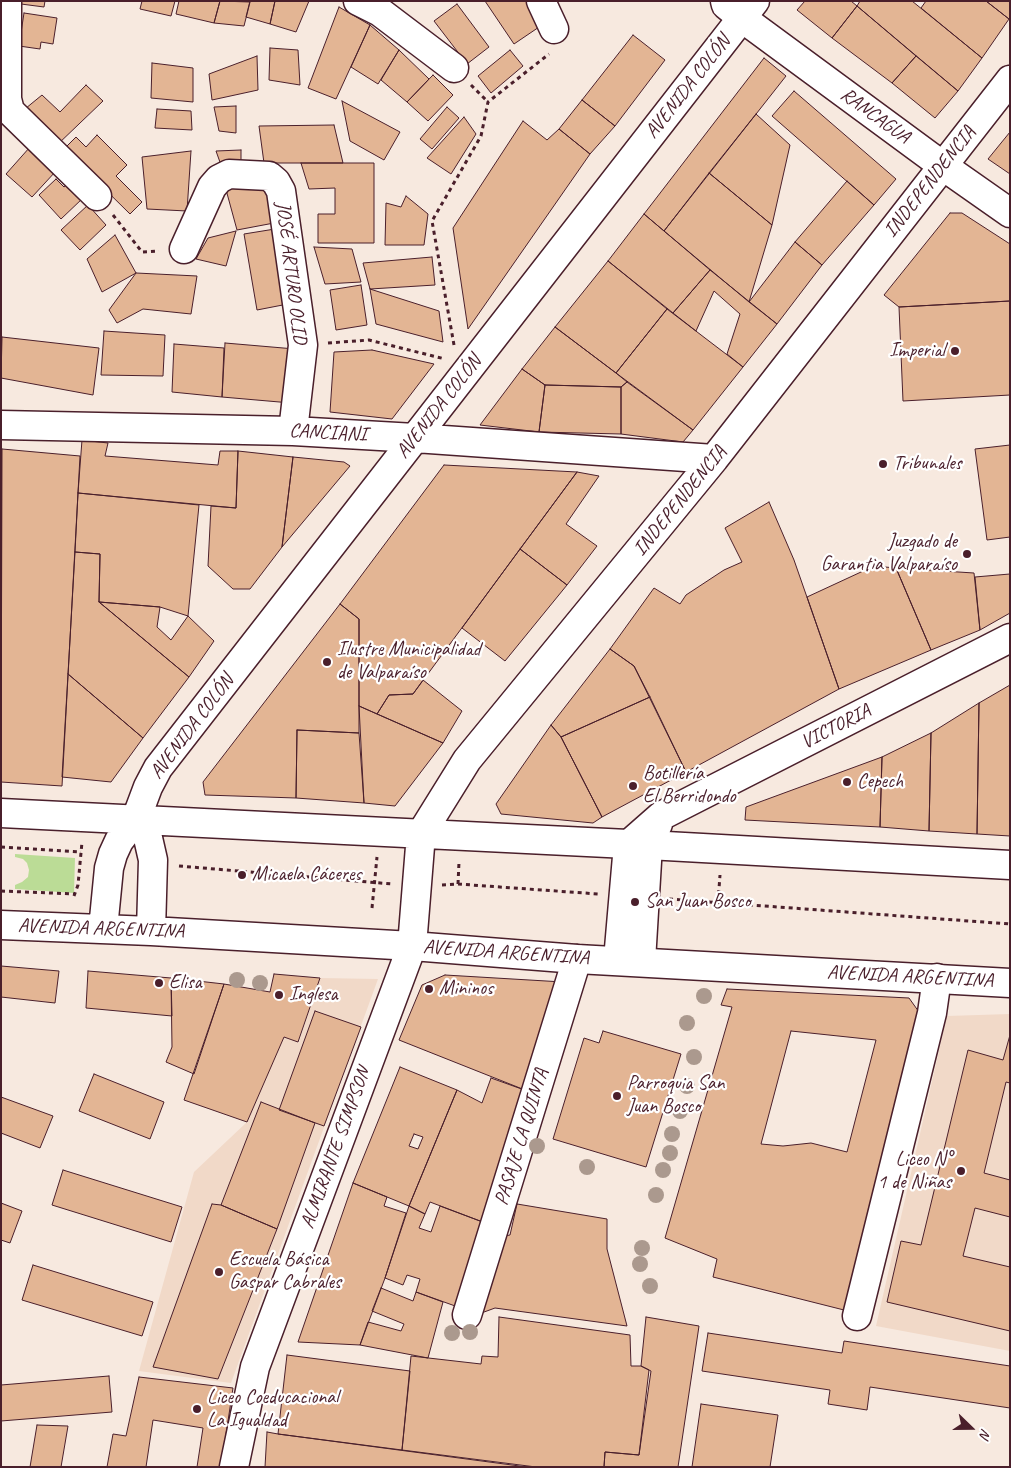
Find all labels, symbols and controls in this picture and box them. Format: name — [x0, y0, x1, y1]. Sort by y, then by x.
street label: AVENIDA COLÓN — [640, 31, 736, 143]
street label: RANCAGUA — [836, 83, 914, 149]
street label: INDEPENDENCIA — [879, 121, 981, 243]
street label: JOSÉ ARTURO OLID — [270, 200, 312, 346]
place label: Imperial — [889, 339, 945, 363]
marker: Imperial — [949, 345, 961, 357]
street label: AVENIDA COLÓN — [391, 351, 487, 463]
street label: CANCIANI — [289, 419, 367, 447]
street label: INDEPENDENCIA — [628, 441, 732, 561]
place label: Tribunales — [893, 452, 962, 476]
marker: Tribunales — [877, 458, 889, 470]
place label: Juzgado de Garantia Valparaíso — [821, 530, 957, 577]
marker: Juzgado de Garantia Valparaíso — [961, 548, 973, 560]
place label: Ilustre Municipalidad de Valparaíso — [337, 638, 481, 685]
marker: Ilustre Municipalidad de Valparaíso — [321, 656, 333, 668]
street label: AVENIDA COLÓN — [145, 670, 239, 784]
street label: VICTORIA — [797, 699, 875, 755]
place label: Botillería El Berridondo — [643, 762, 736, 809]
place label: Cepech — [857, 770, 903, 794]
marker: Cepech — [841, 776, 853, 788]
marker: Botillería El Berridondo — [627, 780, 639, 792]
place label: Micaela Cáceres — [252, 863, 361, 887]
marker: Micaela Cáceres — [236, 869, 248, 881]
place label: San Juan Bosco — [645, 890, 750, 914]
marker: San Juan Bosco — [629, 896, 641, 908]
street label: AVENIDA ARGENTINA — [18, 914, 184, 944]
street label: AVENIDA ARGENTINA — [422, 935, 590, 971]
street label: AVENIDA ARGENTINA — [826, 961, 994, 993]
place label: Elisa — [169, 971, 202, 995]
marker: Elisa — [153, 977, 165, 989]
place label: Mininos — [439, 977, 493, 1001]
place label: Inglesa — [289, 983, 338, 1007]
marker: Mininos — [423, 983, 435, 995]
marker: Inglesa — [273, 989, 285, 1001]
street label: ALMIRANTE SIMPSON — [296, 1064, 376, 1232]
street label: PASAJE LA QUINTA — [490, 1066, 554, 1208]
place label: Parroquia San Juan Bosco — [627, 1072, 724, 1119]
marker: Parroquia San Juan Bosco — [611, 1090, 623, 1102]
place label: Liceo N° 1 de Niñas — [877, 1148, 951, 1195]
marker: Liceo N° 1 de Niñas — [955, 1165, 967, 1177]
place label: Escuela Básica Gaspar Cabrales — [229, 1248, 341, 1295]
marker: Escuela Básica Gaspar Cabrales — [213, 1266, 225, 1278]
place label: Liceo Coeducacional La Igualdad — [207, 1386, 338, 1433]
marker: Liceo Coeducacional La Igualdad — [191, 1403, 203, 1415]
north arrow — [946, 1403, 996, 1453]
text: N — [976, 1427, 995, 1441]

